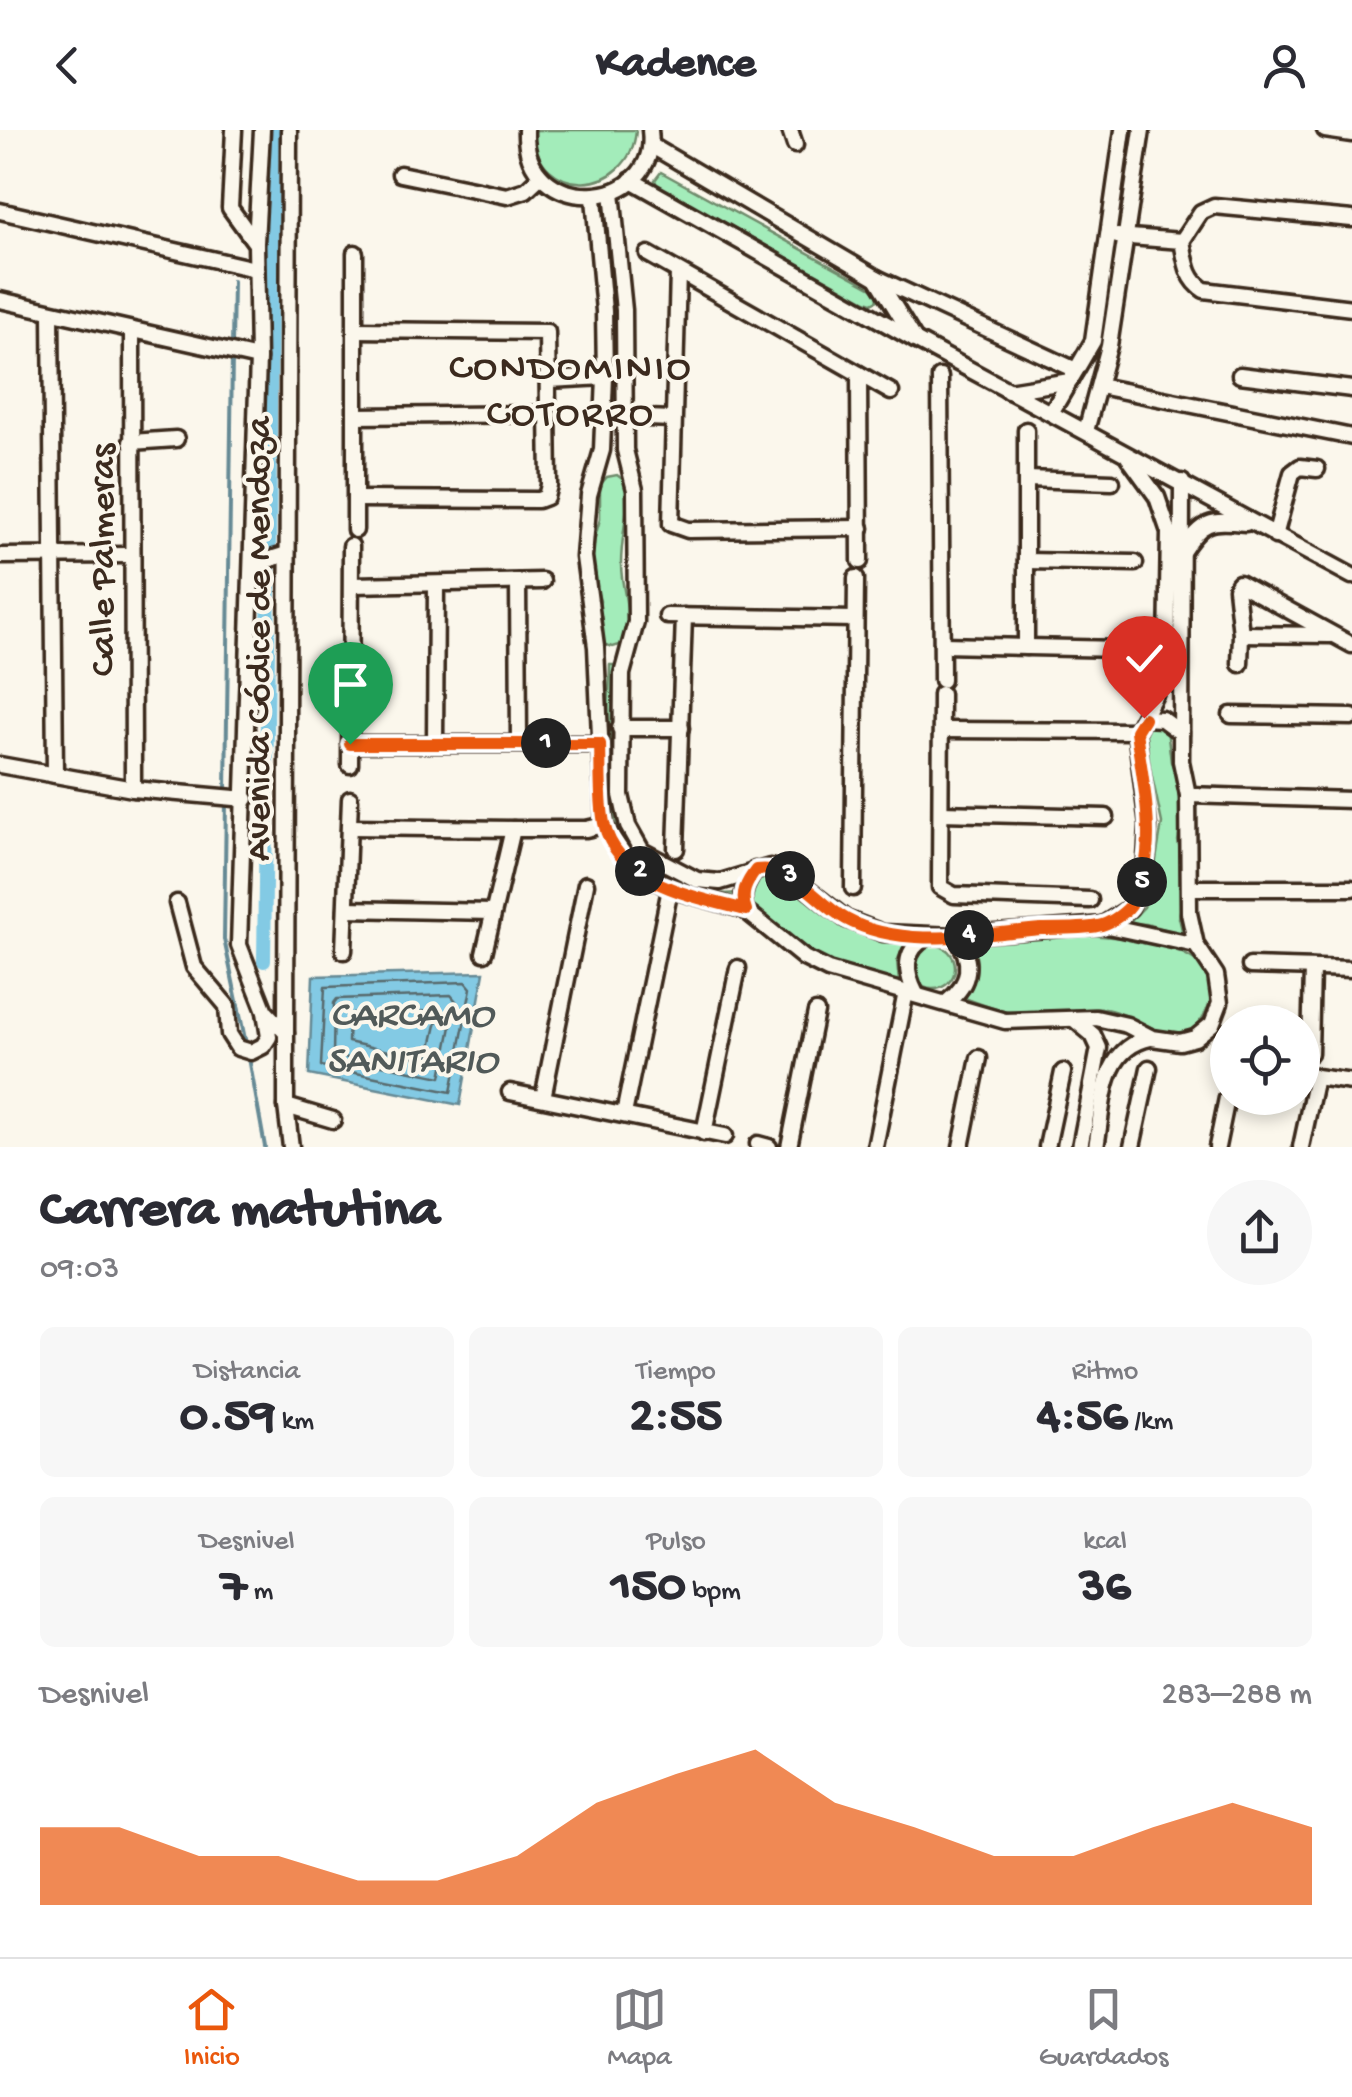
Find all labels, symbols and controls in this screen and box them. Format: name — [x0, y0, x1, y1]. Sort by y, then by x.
icon: back — [40, 38, 95, 93]
icon: person — [1257, 38, 1312, 93]
text: Kadence — [596, 39, 756, 92]
district label: CONDOMINIO COTORRO — [449, 347, 693, 440]
street label: Avenida Códice de Mendoza — [239, 415, 283, 861]
street label: Calle Palmeras — [83, 443, 127, 676]
pin — [1102, 616, 1187, 719]
icon: check — [1117, 631, 1172, 686]
pin — [308, 642, 393, 745]
icon: arrive — [323, 657, 378, 712]
pin: 1 — [521, 718, 571, 768]
text: 1 — [540, 726, 552, 759]
pin: 2 — [615, 846, 665, 896]
pin: 3 — [765, 851, 815, 901]
text: 2 — [633, 854, 647, 887]
pin: 5 — [1117, 857, 1167, 907]
text: 3 — [783, 859, 797, 892]
text: 5 — [1135, 865, 1149, 898]
pin: 4 — [944, 910, 994, 960]
text: 4 — [962, 918, 976, 951]
water label: CARCAMO SANITARIO — [326, 994, 501, 1087]
map controls — [1210, 1005, 1320, 1115]
button: locate — [1210, 1005, 1320, 1115]
button: share — [1207, 1180, 1312, 1285]
text: Carrera matutina — [40, 1181, 440, 1245]
text: 09:03 — [40, 1251, 119, 1289]
text: Distancia — [194, 1356, 300, 1389]
text: Tiempo — [636, 1356, 716, 1389]
text: Ritmo — [1072, 1356, 1138, 1389]
text: 0.59 — [180, 1389, 275, 1448]
text: 2:55 — [630, 1389, 722, 1448]
text: 4:56 — [1037, 1389, 1128, 1448]
text: km — [275, 1406, 314, 1439]
text: /km — [1128, 1406, 1173, 1439]
text: Desnivel — [199, 1526, 295, 1559]
text: Pulso — [646, 1526, 706, 1559]
text: kcal — [1083, 1526, 1127, 1559]
text: 7 — [221, 1559, 247, 1618]
text: 150 — [611, 1559, 686, 1618]
text: 36 — [1079, 1559, 1131, 1618]
text: m — [247, 1576, 273, 1609]
text: bpm — [686, 1576, 741, 1609]
text: Desnivel — [40, 1677, 149, 1715]
text: 283–288 m — [1162, 1677, 1312, 1715]
tab: Inicio — [184, 1982, 240, 2075]
tab: Mapa — [607, 1982, 672, 2075]
tab: Guardados — [1039, 1982, 1168, 2075]

